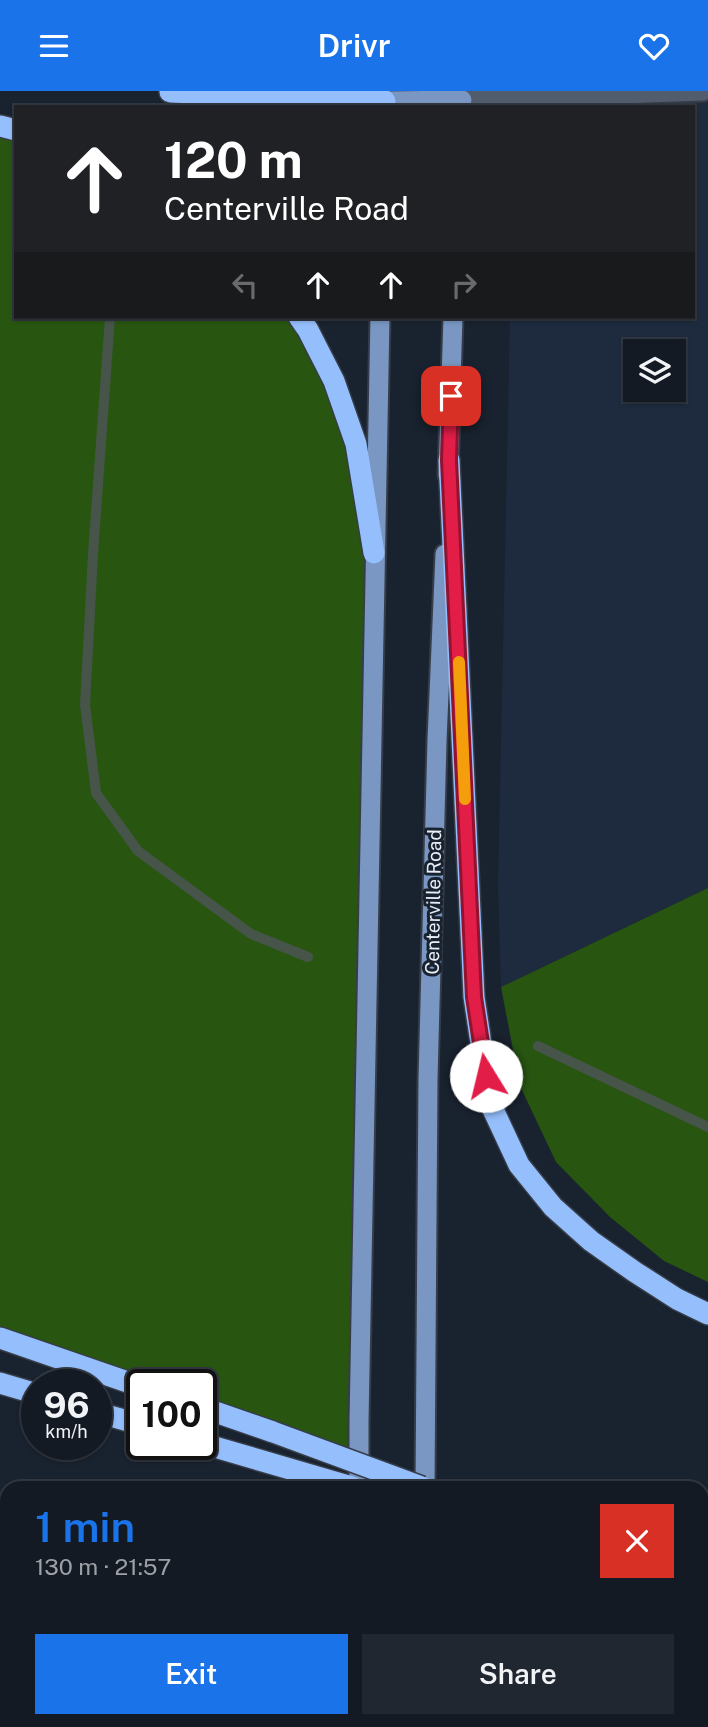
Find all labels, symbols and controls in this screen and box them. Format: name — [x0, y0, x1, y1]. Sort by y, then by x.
icon: menu — [35, 27, 73, 65]
text: Drivr — [317, 27, 391, 64]
icon: heart — [635, 27, 673, 65]
text: 120 m — [164, 131, 303, 189]
icon: ahead — [49, 133, 140, 224]
text: Centerville Road — [164, 190, 409, 227]
icon: left — [226, 266, 264, 304]
icon: ahead — [299, 266, 337, 304]
icon: ahead — [372, 266, 410, 304]
icon: right — [445, 266, 483, 304]
map controls — [623, 339, 686, 402]
button: layers — [623, 339, 686, 402]
pin — [421, 366, 481, 426]
icon: arrive — [432, 377, 470, 415]
street label: Centerville Road — [421, 829, 445, 975]
position arrow — [449, 1039, 523, 1113]
speed limit sign: 100 — [126, 1369, 217, 1460]
text: 96 — [43, 1385, 90, 1426]
text: km/h — [45, 1421, 88, 1442]
text: 1 min — [35, 1502, 135, 1551]
button: close — [600, 1504, 674, 1578]
text: 130 m · 21:57 — [35, 1553, 171, 1580]
button: Exit — [35, 1634, 348, 1714]
button: Share — [362, 1634, 674, 1714]

